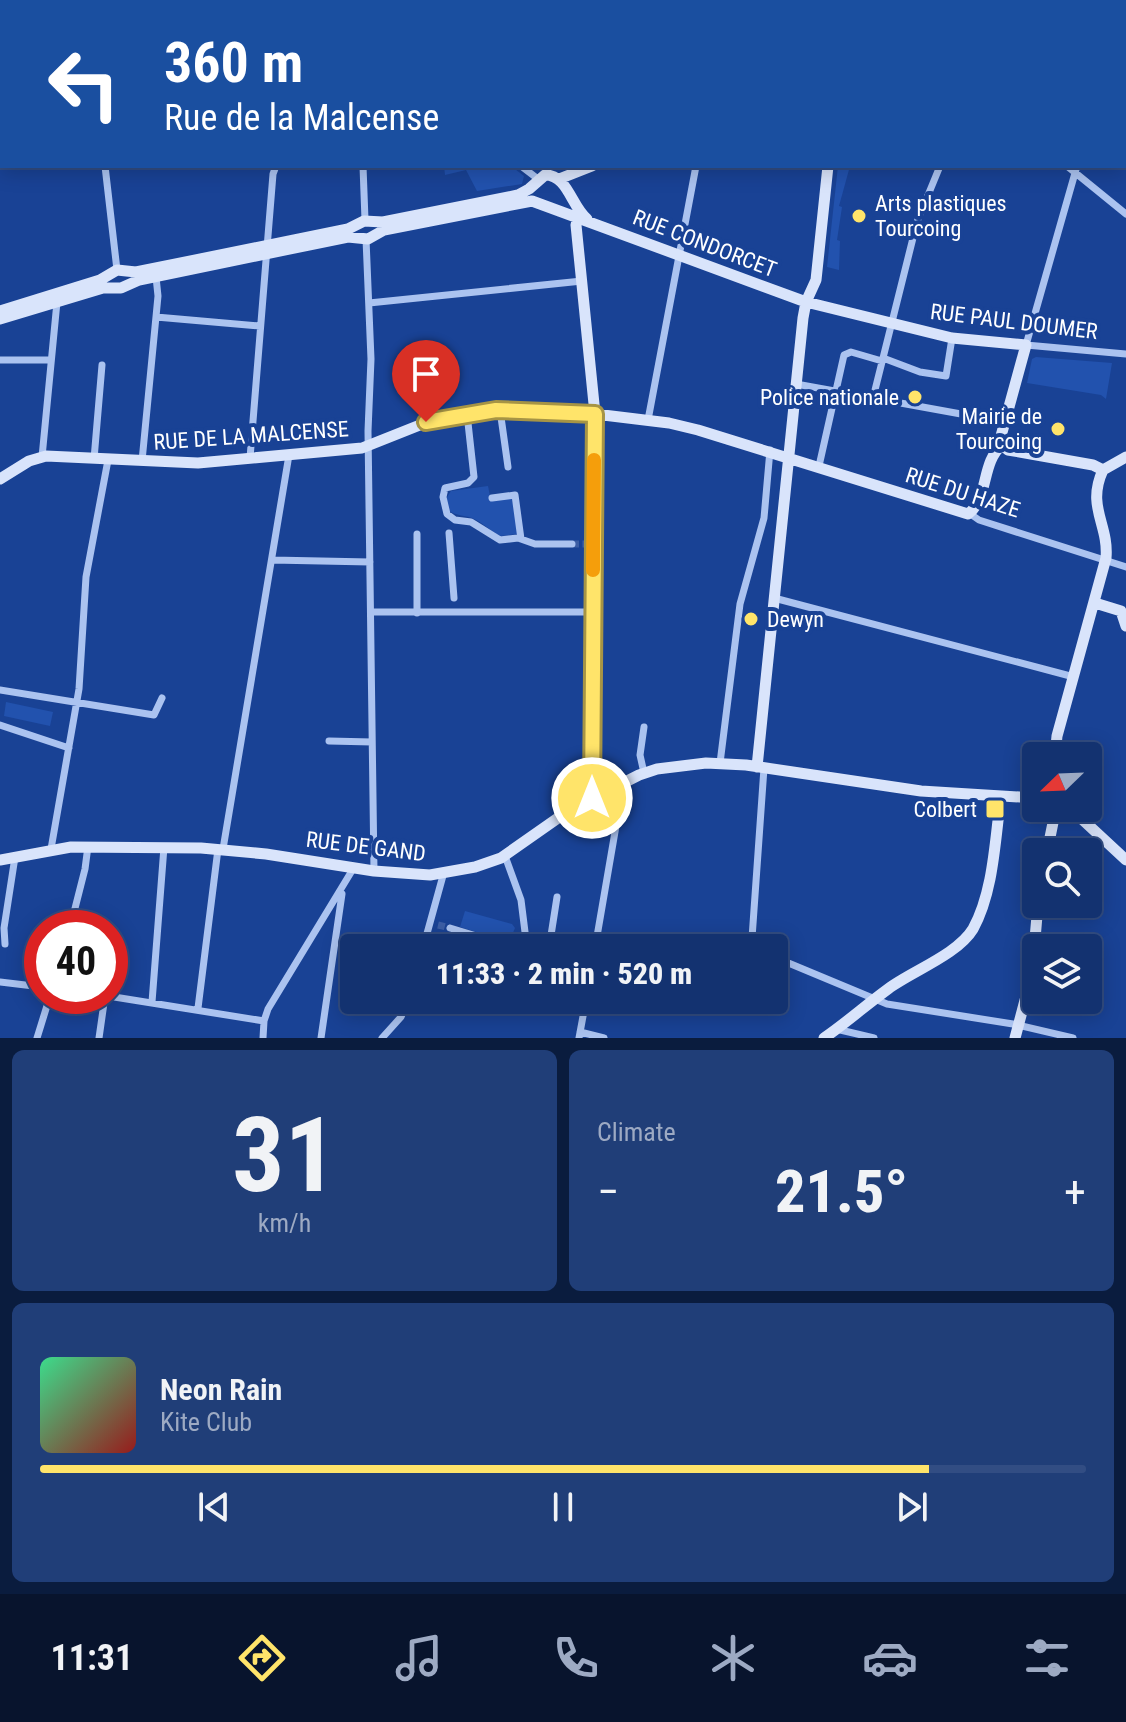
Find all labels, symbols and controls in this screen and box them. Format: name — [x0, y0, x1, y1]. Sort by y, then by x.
text: 360 m — [164, 30, 303, 96]
icon: left — [32, 32, 136, 136]
text: Rue de la Malcense — [164, 97, 439, 139]
place label: Arts plastiques Tourcoing — [875, 191, 1007, 241]
street label: RUE CONDORCET — [629, 205, 780, 282]
marker: Arts plastiques Tourcoing — [850, 207, 868, 225]
street label: RUE PAUL DOUMER — [929, 299, 1099, 344]
pin — [392, 340, 460, 422]
icon: arrive — [404, 352, 448, 396]
place label: Police nationale — [760, 385, 899, 410]
marker: Police nationale — [906, 388, 924, 406]
place label: Mairie de Tourcoing — [956, 404, 1042, 454]
street label: RUE DE LA MALCENSE — [153, 416, 350, 455]
marker: Mairie de Tourcoing — [1049, 420, 1067, 438]
street label: RUE DU HAZE — [902, 462, 1023, 523]
place label: Dewyn — [767, 607, 824, 632]
marker: Dewyn — [742, 610, 760, 628]
north arrow — [1022, 742, 1102, 822]
map controls — [1022, 742, 1102, 1014]
position arrow — [550, 756, 634, 840]
place label: Colbert — [914, 797, 977, 822]
marker: Colbert — [984, 798, 1006, 820]
street label: RUE DE GAND — [305, 827, 427, 866]
button: search — [1022, 838, 1102, 918]
speed limit sign: 40 — [24, 910, 128, 1014]
button: layers — [1022, 934, 1102, 1014]
text: 11:33 · 2 min · 520 m — [436, 956, 692, 991]
text: 31 — [232, 1095, 337, 1216]
text: Climate — [597, 1117, 676, 1147]
text: 21.5° — [775, 1156, 908, 1227]
text: − — [597, 1166, 619, 1218]
text: + — [1064, 1166, 1086, 1218]
text: km/h — [258, 1208, 311, 1238]
text: Neon Rain — [160, 1372, 282, 1407]
text: Kite Club — [160, 1407, 252, 1437]
icon: previous — [192, 1485, 236, 1529]
icon: pause — [541, 1485, 585, 1529]
icon: next — [890, 1485, 934, 1529]
icon: directions — [234, 1630, 290, 1686]
icon: music — [391, 1630, 447, 1686]
icon: phone — [548, 1630, 604, 1686]
icon: climate — [705, 1630, 761, 1686]
icon: car — [862, 1630, 918, 1686]
icon: filters — [1019, 1630, 1075, 1686]
text: 11:31 — [51, 1637, 133, 1679]

